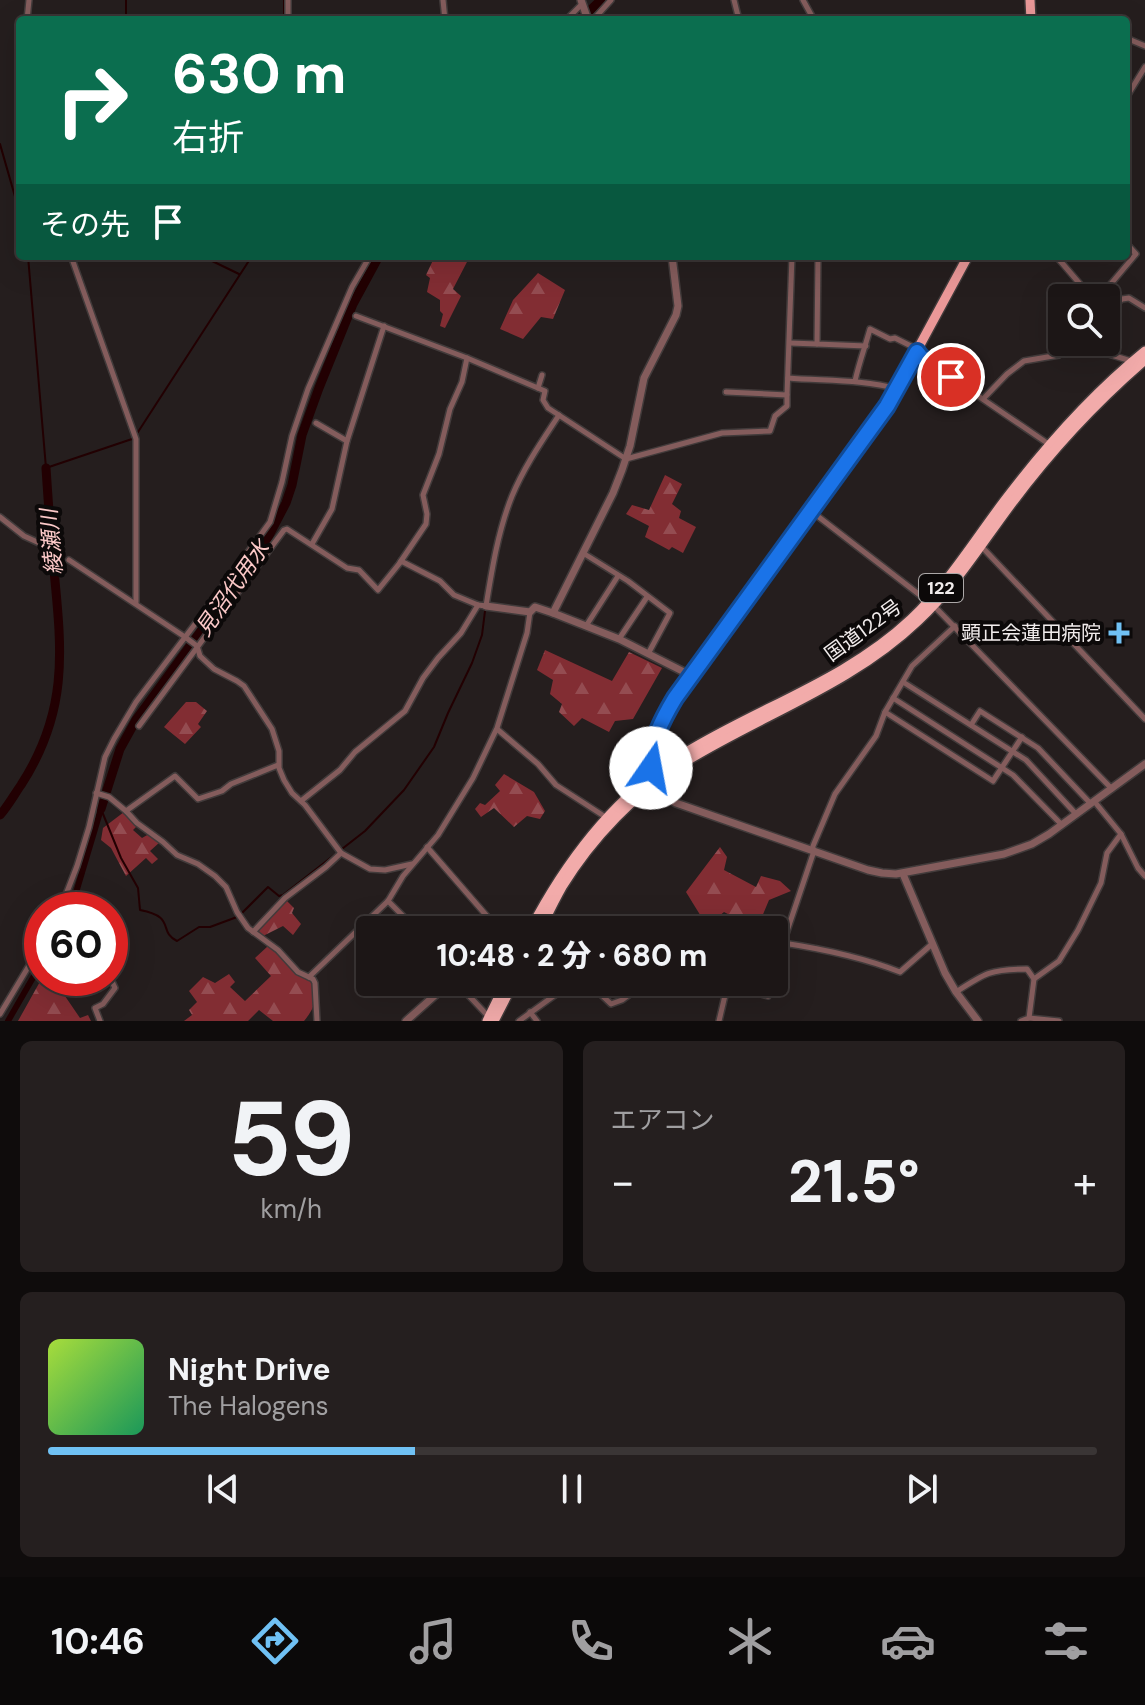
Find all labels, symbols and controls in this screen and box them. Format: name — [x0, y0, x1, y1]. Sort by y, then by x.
text: 630 m — [172, 37, 347, 110]
icon: right — [40, 48, 144, 152]
text: 右折 — [172, 114, 244, 161]
icon: arrive — [146, 200, 190, 244]
text: その先 — [40, 205, 130, 244]
map controls — [1048, 284, 1120, 356]
button: search — [1048, 284, 1120, 356]
pin — [917, 343, 985, 411]
icon: arrive — [929, 355, 973, 399]
water label: 綾瀬川 — [34, 506, 69, 576]
water label: 見沼代用水 — [189, 533, 277, 642]
road number: 122 — [919, 574, 963, 602]
street label: 国道122号 — [819, 593, 907, 667]
place label: 顕正会蓮田病院 — [961, 620, 1101, 646]
marker: 顕正会蓮田病院 — [1108, 622, 1130, 644]
position arrow — [609, 726, 693, 810]
speed limit sign: 60 — [24, 892, 128, 996]
text: 10:48 · 2 分 · 680 m — [437, 936, 708, 975]
text: 59 — [227, 1072, 355, 1207]
text: エアコン — [611, 1103, 715, 1137]
text: 21.5° — [788, 1142, 920, 1221]
text: − — [611, 1153, 635, 1211]
text: + — [1073, 1153, 1097, 1211]
text: km/h — [261, 1192, 322, 1226]
text: Night Drive — [168, 1350, 331, 1389]
text: The Halogens — [168, 1389, 328, 1423]
icon: previous — [201, 1467, 245, 1511]
icon: pause — [550, 1467, 594, 1511]
icon: next — [900, 1467, 944, 1511]
icon: directions — [247, 1613, 303, 1669]
icon: music — [405, 1613, 461, 1669]
icon: phone — [563, 1613, 619, 1669]
icon: climate — [722, 1613, 778, 1669]
icon: car — [880, 1613, 936, 1669]
icon: filters — [1038, 1613, 1094, 1669]
text: 10:46 — [51, 1618, 145, 1665]

